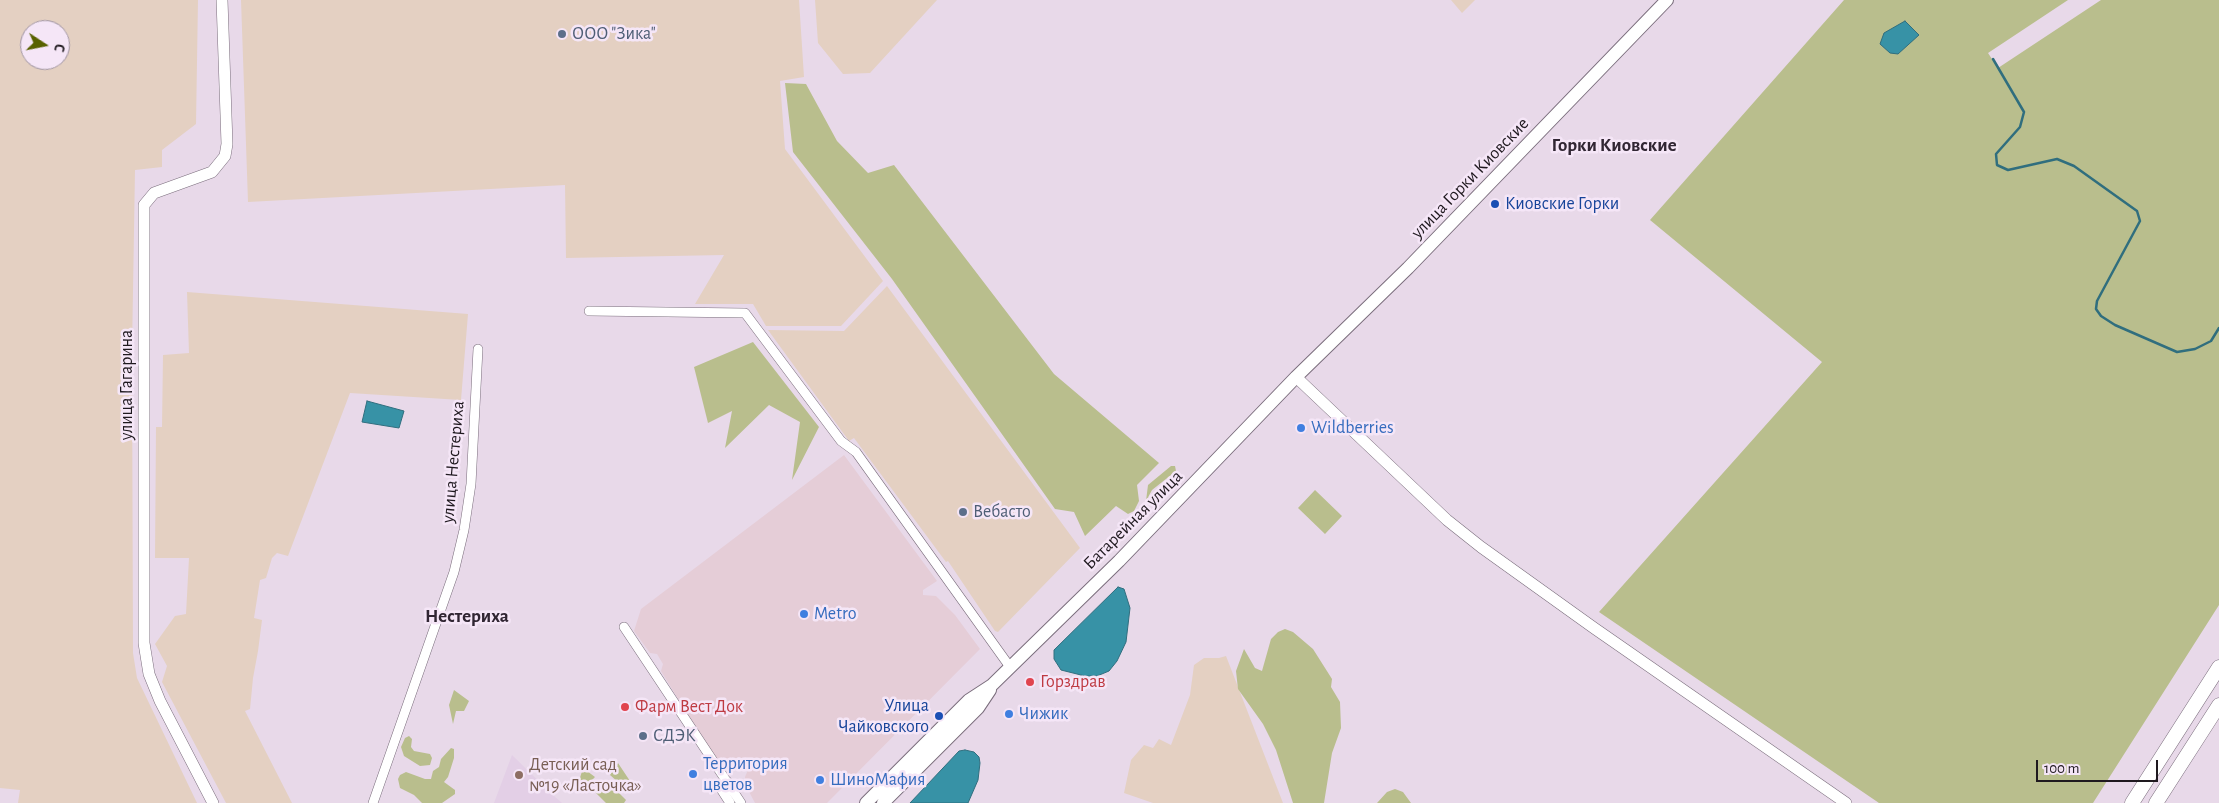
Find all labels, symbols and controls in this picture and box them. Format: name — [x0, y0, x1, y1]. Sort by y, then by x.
north arrow — [20, 20, 70, 70]
place label: ООО "Зика" — [572, 23, 656, 45]
marker: ООО "Зика" — [556, 28, 568, 40]
text: С — [51, 43, 66, 53]
street label: улица Горки Киовские — [1407, 113, 1533, 243]
district label: Горки Киовские — [1551, 134, 1677, 156]
place label: Киовские Горки — [1505, 193, 1619, 215]
marker: Киовские Горки — [1489, 198, 1501, 210]
street label: улица Гагарина — [116, 330, 138, 440]
street label: улица Нестериха — [437, 400, 469, 524]
place label: Wildberries — [1311, 417, 1394, 439]
marker: Wildberries — [1295, 422, 1307, 434]
street label: Батарейная улица — [1079, 466, 1187, 574]
place label: Вебасто — [973, 501, 1031, 523]
marker: Вебасто — [957, 506, 969, 518]
place label: Metro — [814, 603, 857, 625]
district label: Нестериха — [425, 605, 509, 627]
marker: Metro — [798, 608, 810, 620]
place label: Горздрав — [1040, 671, 1106, 693]
marker: Горздрав — [1024, 676, 1036, 688]
place label: Улица Чайковского — [838, 695, 929, 738]
place label: Фарм Вест Док — [635, 696, 743, 718]
marker: Фарм Вест Док — [619, 701, 631, 713]
place label: Чижик — [1019, 703, 1068, 725]
marker: Чижик — [1003, 708, 1015, 720]
marker: Улица Чайковского — [933, 710, 945, 722]
place label: СДЭК — [653, 725, 696, 747]
marker: СДЭК — [637, 730, 649, 742]
scale bar — [2039, 750, 2162, 782]
place label: Территория цветов — [703, 753, 788, 796]
place label: Детский сад №19 «Ласточка» — [529, 754, 642, 796]
text: 100 m — [2044, 761, 2079, 776]
marker: Территория цветов — [687, 768, 699, 780]
marker: Детский сад №19 «Ласточка» — [513, 769, 525, 781]
place label: ШиноМафия — [830, 769, 925, 791]
marker: ШиноМафия — [814, 774, 826, 786]

